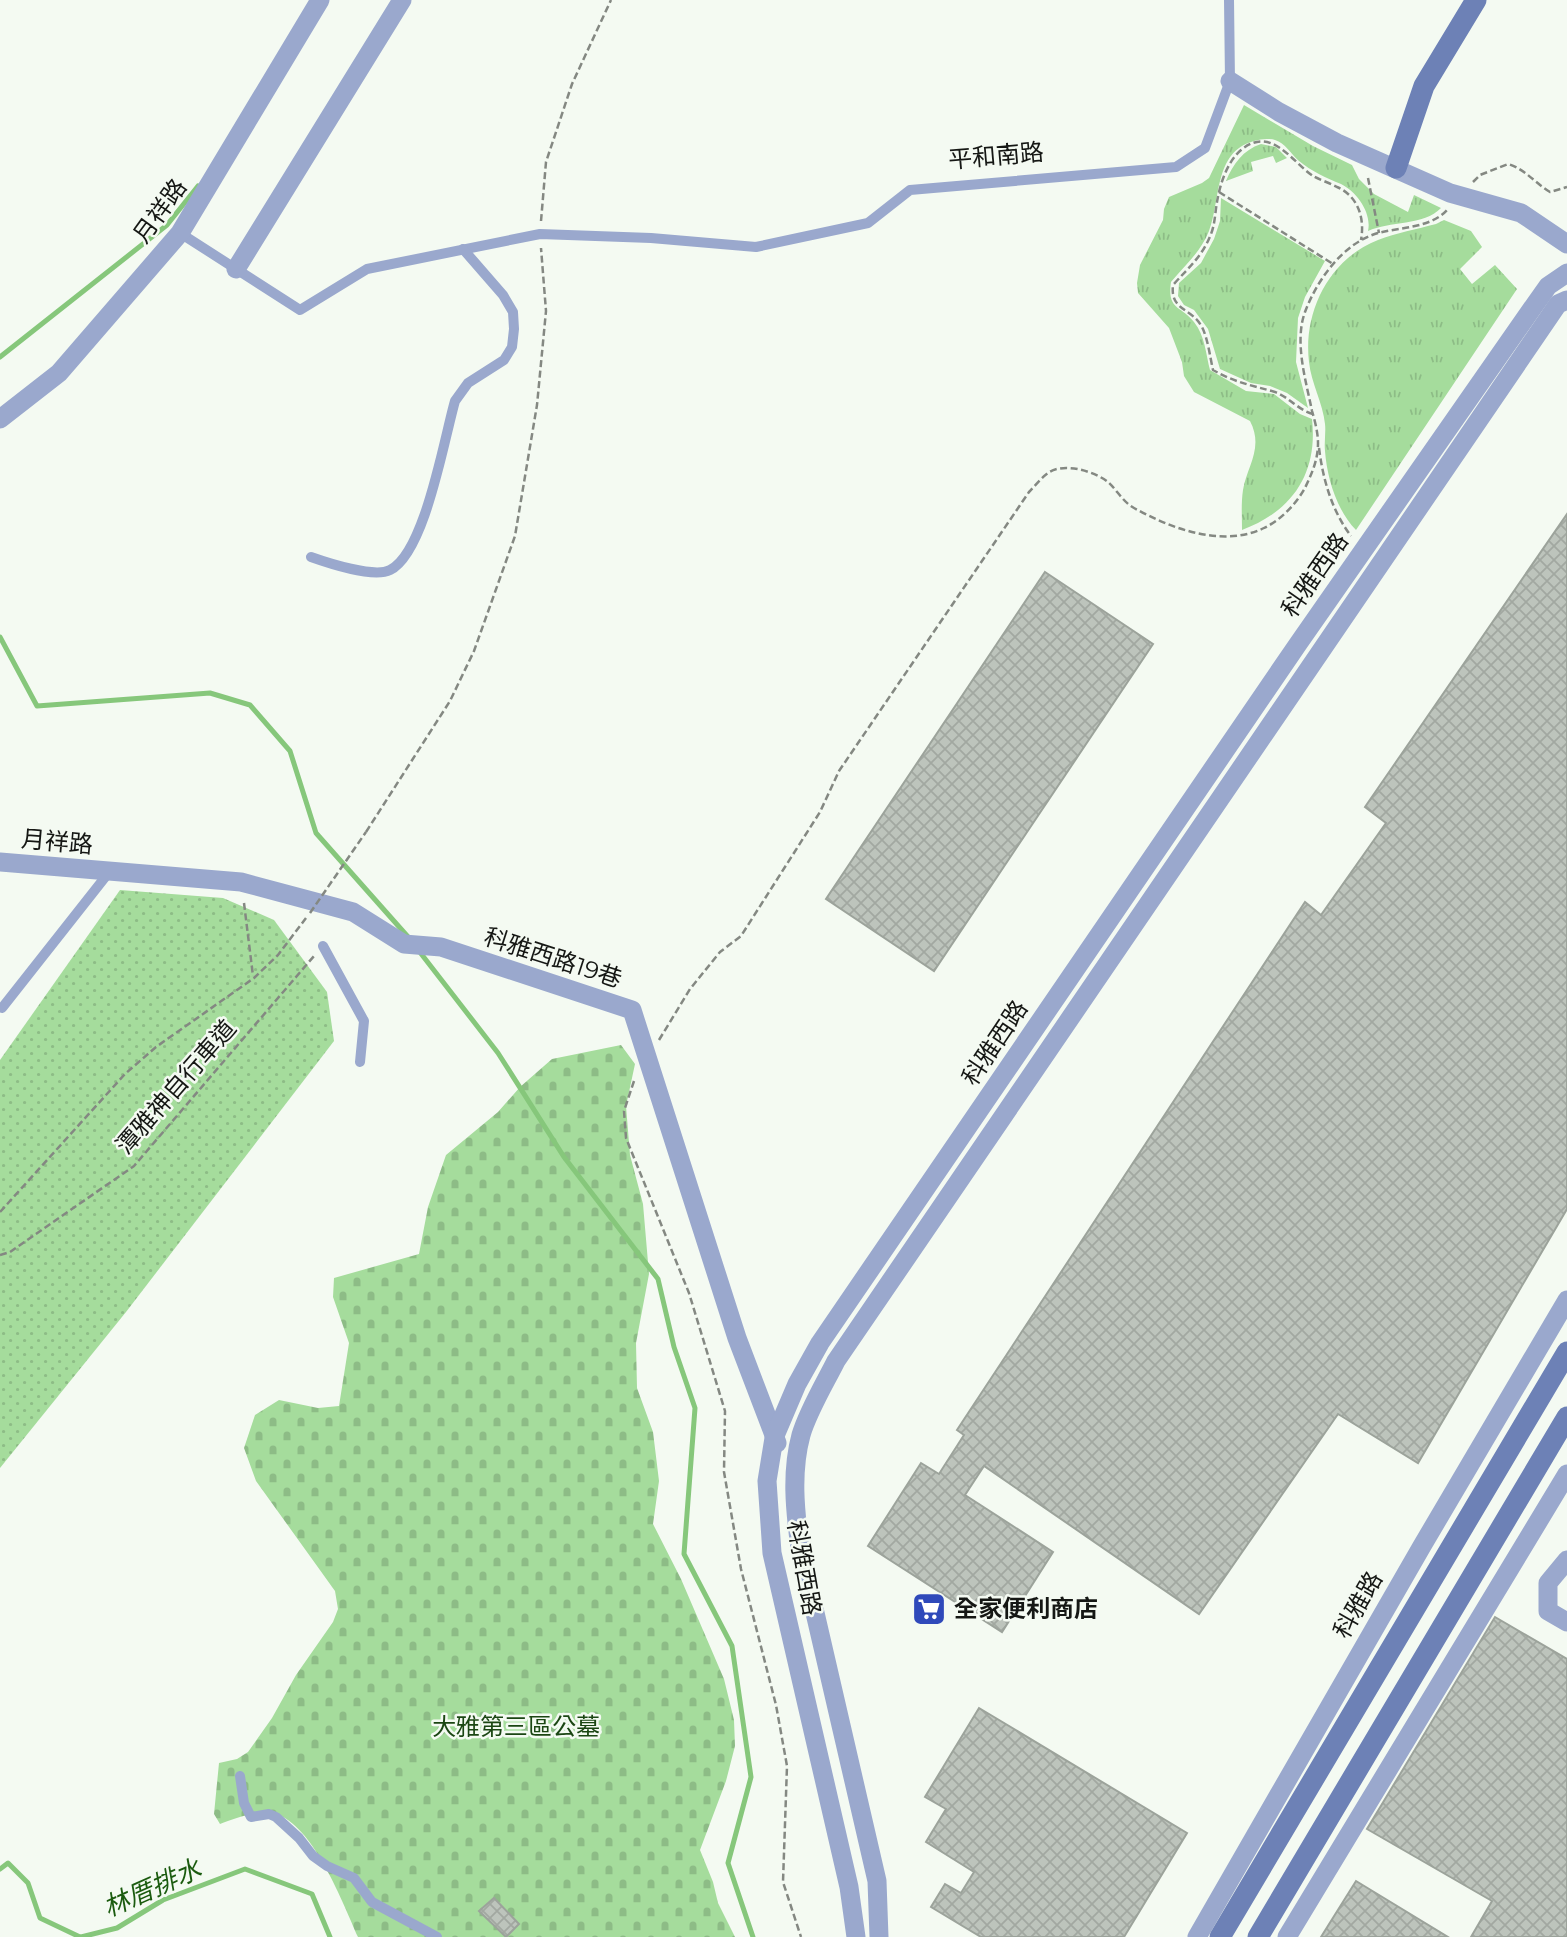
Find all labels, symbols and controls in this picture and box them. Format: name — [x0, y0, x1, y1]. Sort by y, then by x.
street label: 平和南路 — [947, 137, 1045, 174]
street label: 月祥路 — [127, 173, 192, 248]
street label: 科雅西路 — [1275, 527, 1354, 622]
street label: 月祥路 — [20, 824, 94, 859]
street label: 科雅西路19巷 — [481, 922, 626, 993]
street label: 科雅西路 — [956, 995, 1033, 1091]
street label: 潭雅神自行車道 — [110, 1014, 242, 1160]
street label: 科雅西路 — [782, 1518, 827, 1618]
street label: 科雅路 — [1327, 1566, 1388, 1643]
supermarket icon: 全家便利商店 — [910, 1590, 948, 1628]
place label: 全家便利商店 — [954, 1594, 1098, 1623]
park label: 大雅第三區公墓 — [432, 1712, 600, 1741]
water label: 林厝排水 — [98, 1852, 207, 1924]

